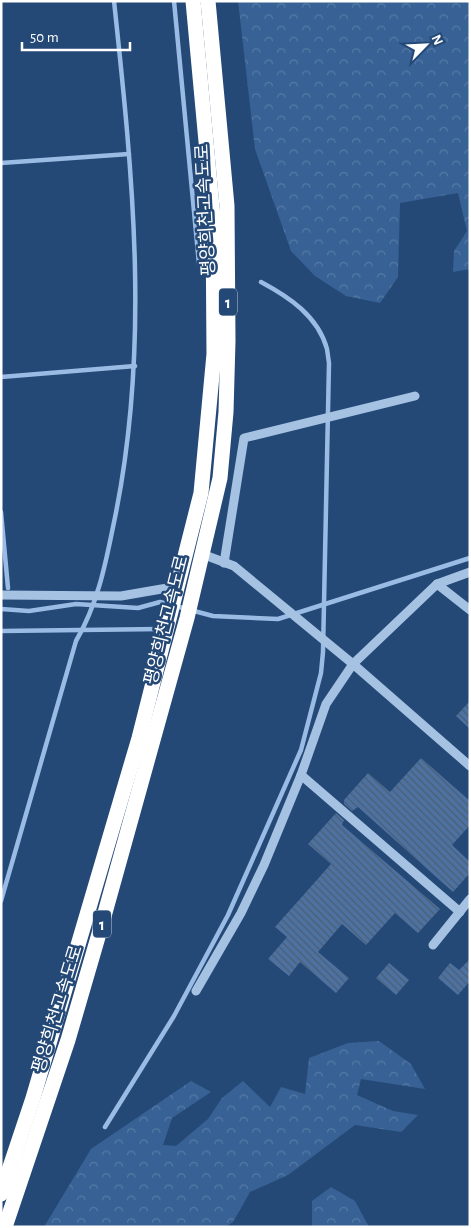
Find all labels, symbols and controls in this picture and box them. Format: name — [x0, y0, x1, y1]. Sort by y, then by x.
scale bar — [22, 20, 130, 52]
north arrow — [401, 20, 451, 70]
text: 50 m — [30, 30, 59, 45]
text: N — [429, 33, 445, 47]
street label: 평양희천고속도로 — [192, 143, 218, 277]
road number: 1 — [219, 288, 237, 316]
street label: 평양희천고속도로 — [140, 553, 192, 687]
road number: 1 — [93, 911, 111, 938]
street label: 평양희천고속도로 — [28, 943, 86, 1075]

